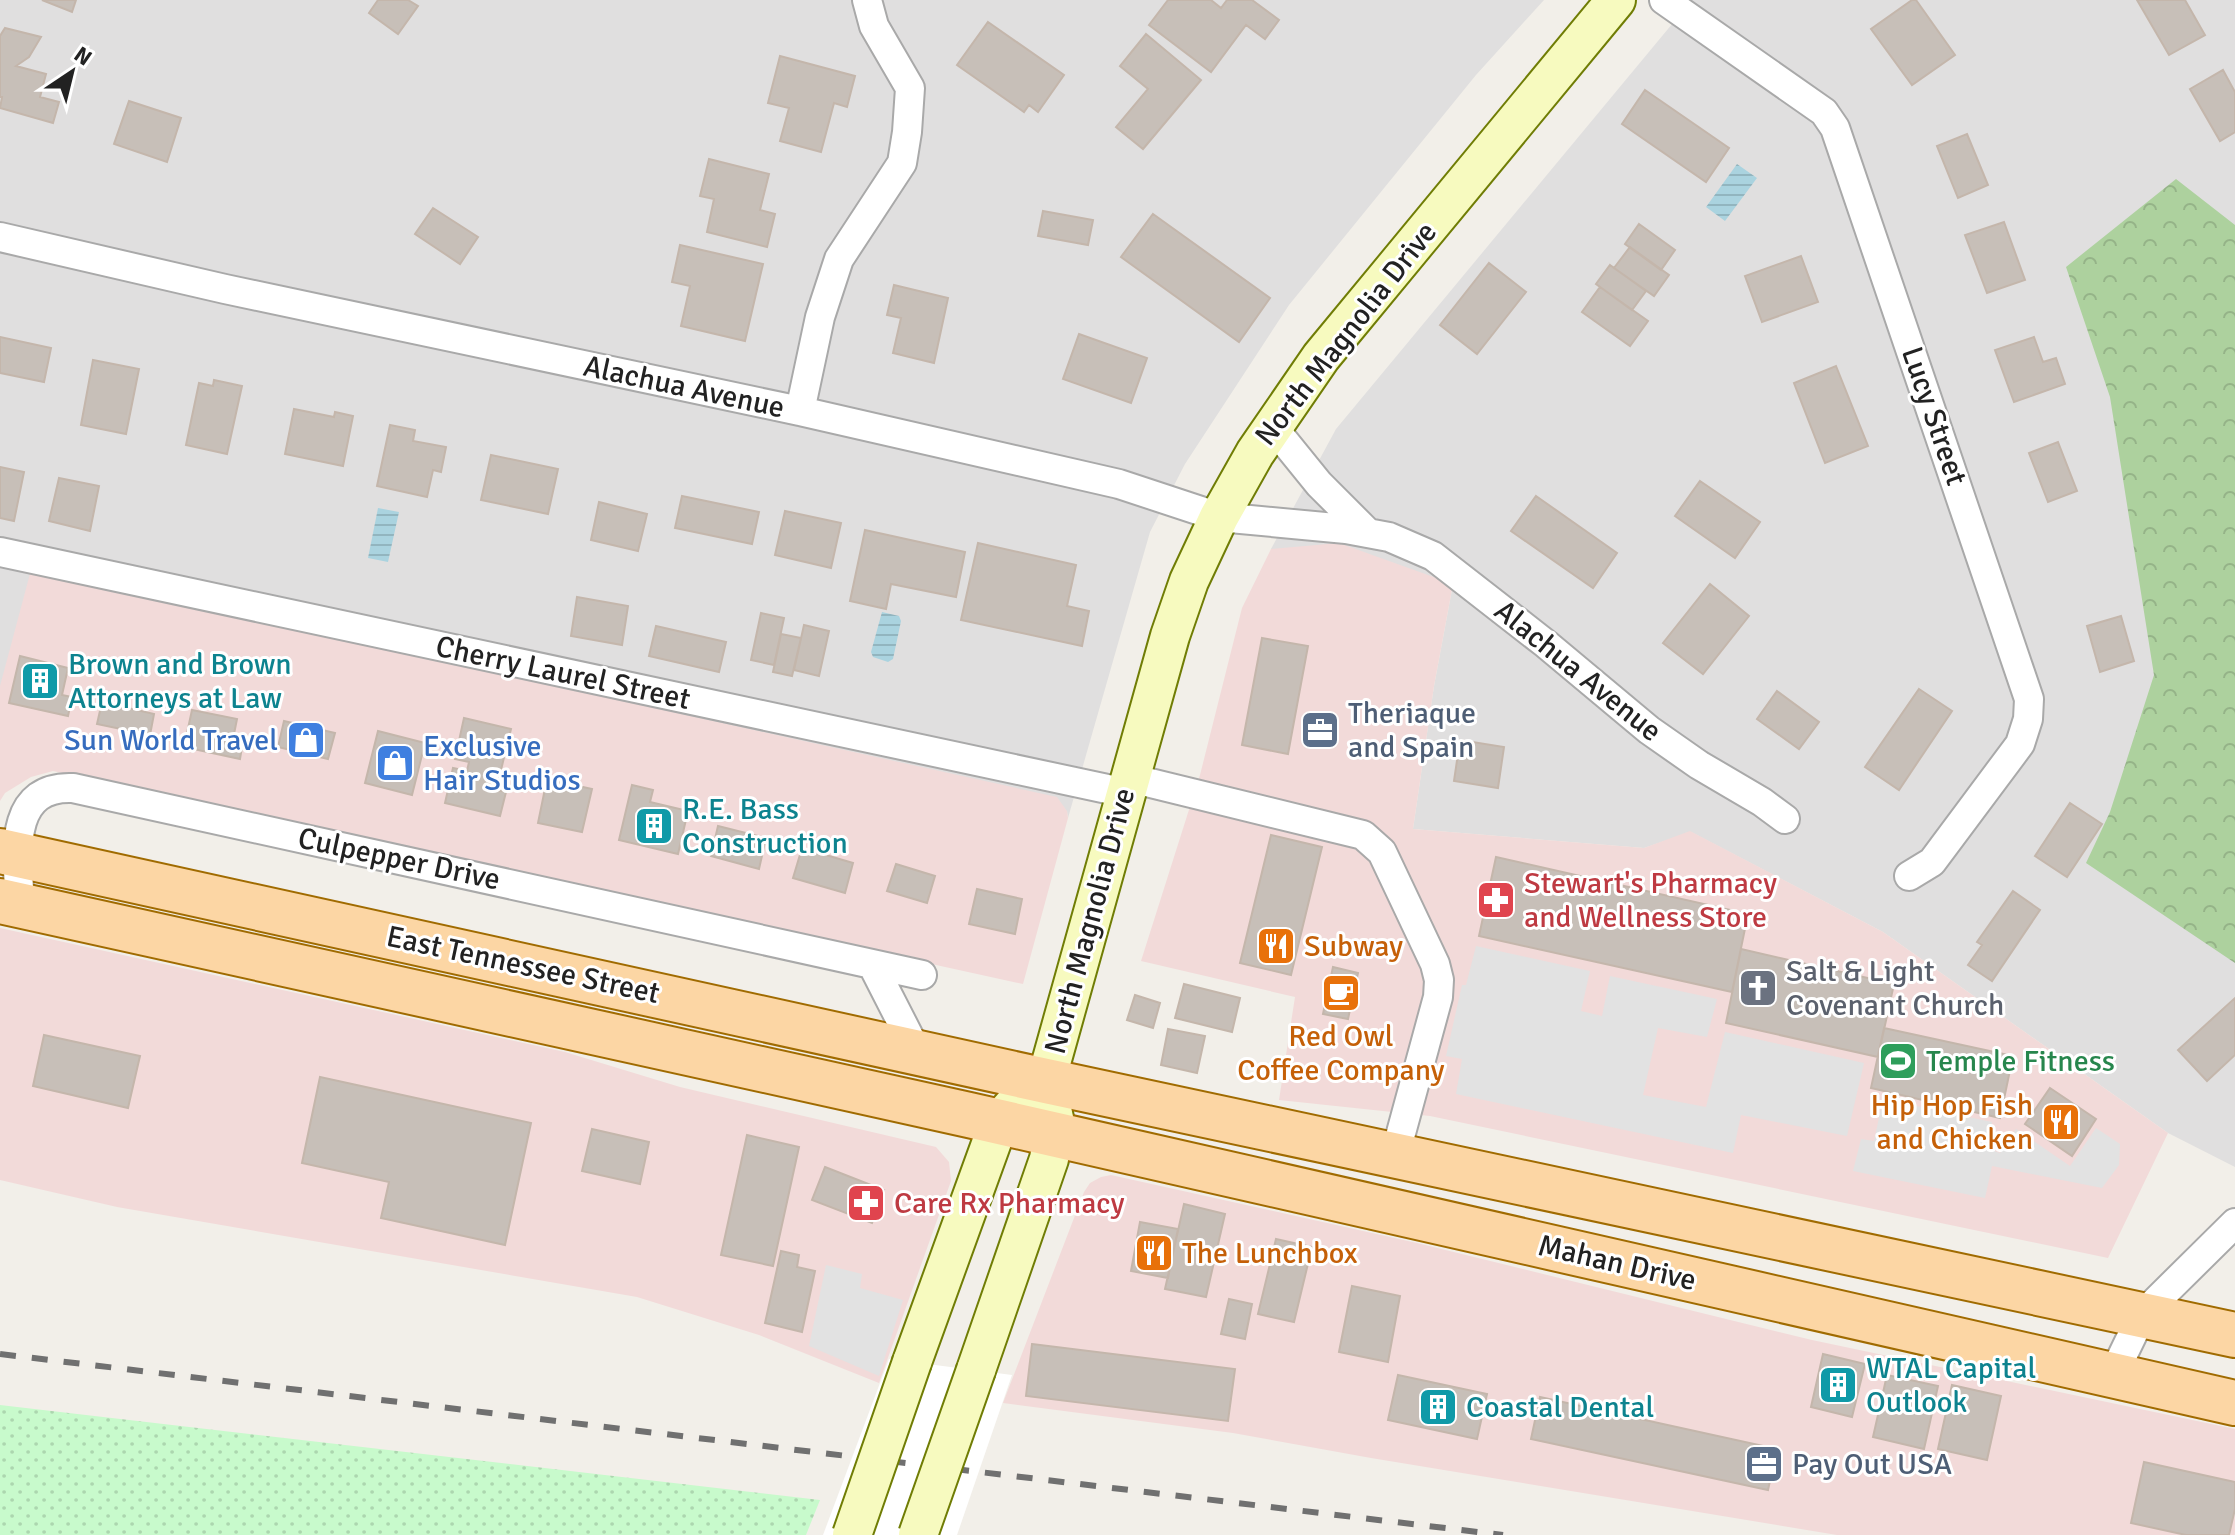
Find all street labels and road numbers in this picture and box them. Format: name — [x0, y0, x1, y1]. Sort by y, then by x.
street label: North Magnolia Drive — [1247, 215, 1445, 453]
street label: Lucy Street — [1893, 342, 1975, 490]
street label: Alachua Avenue — [580, 348, 788, 426]
street label: Alachua Avenue — [1487, 592, 1669, 750]
street label: Cherry Laurel Street — [432, 628, 694, 718]
street label: North Magnolia Drive — [1037, 784, 1143, 1058]
street label: Culpepper Drive — [295, 820, 503, 898]
street label: East Tennessee Street — [383, 918, 663, 1012]
street label: Mahan Drive — [1534, 1227, 1700, 1299]

